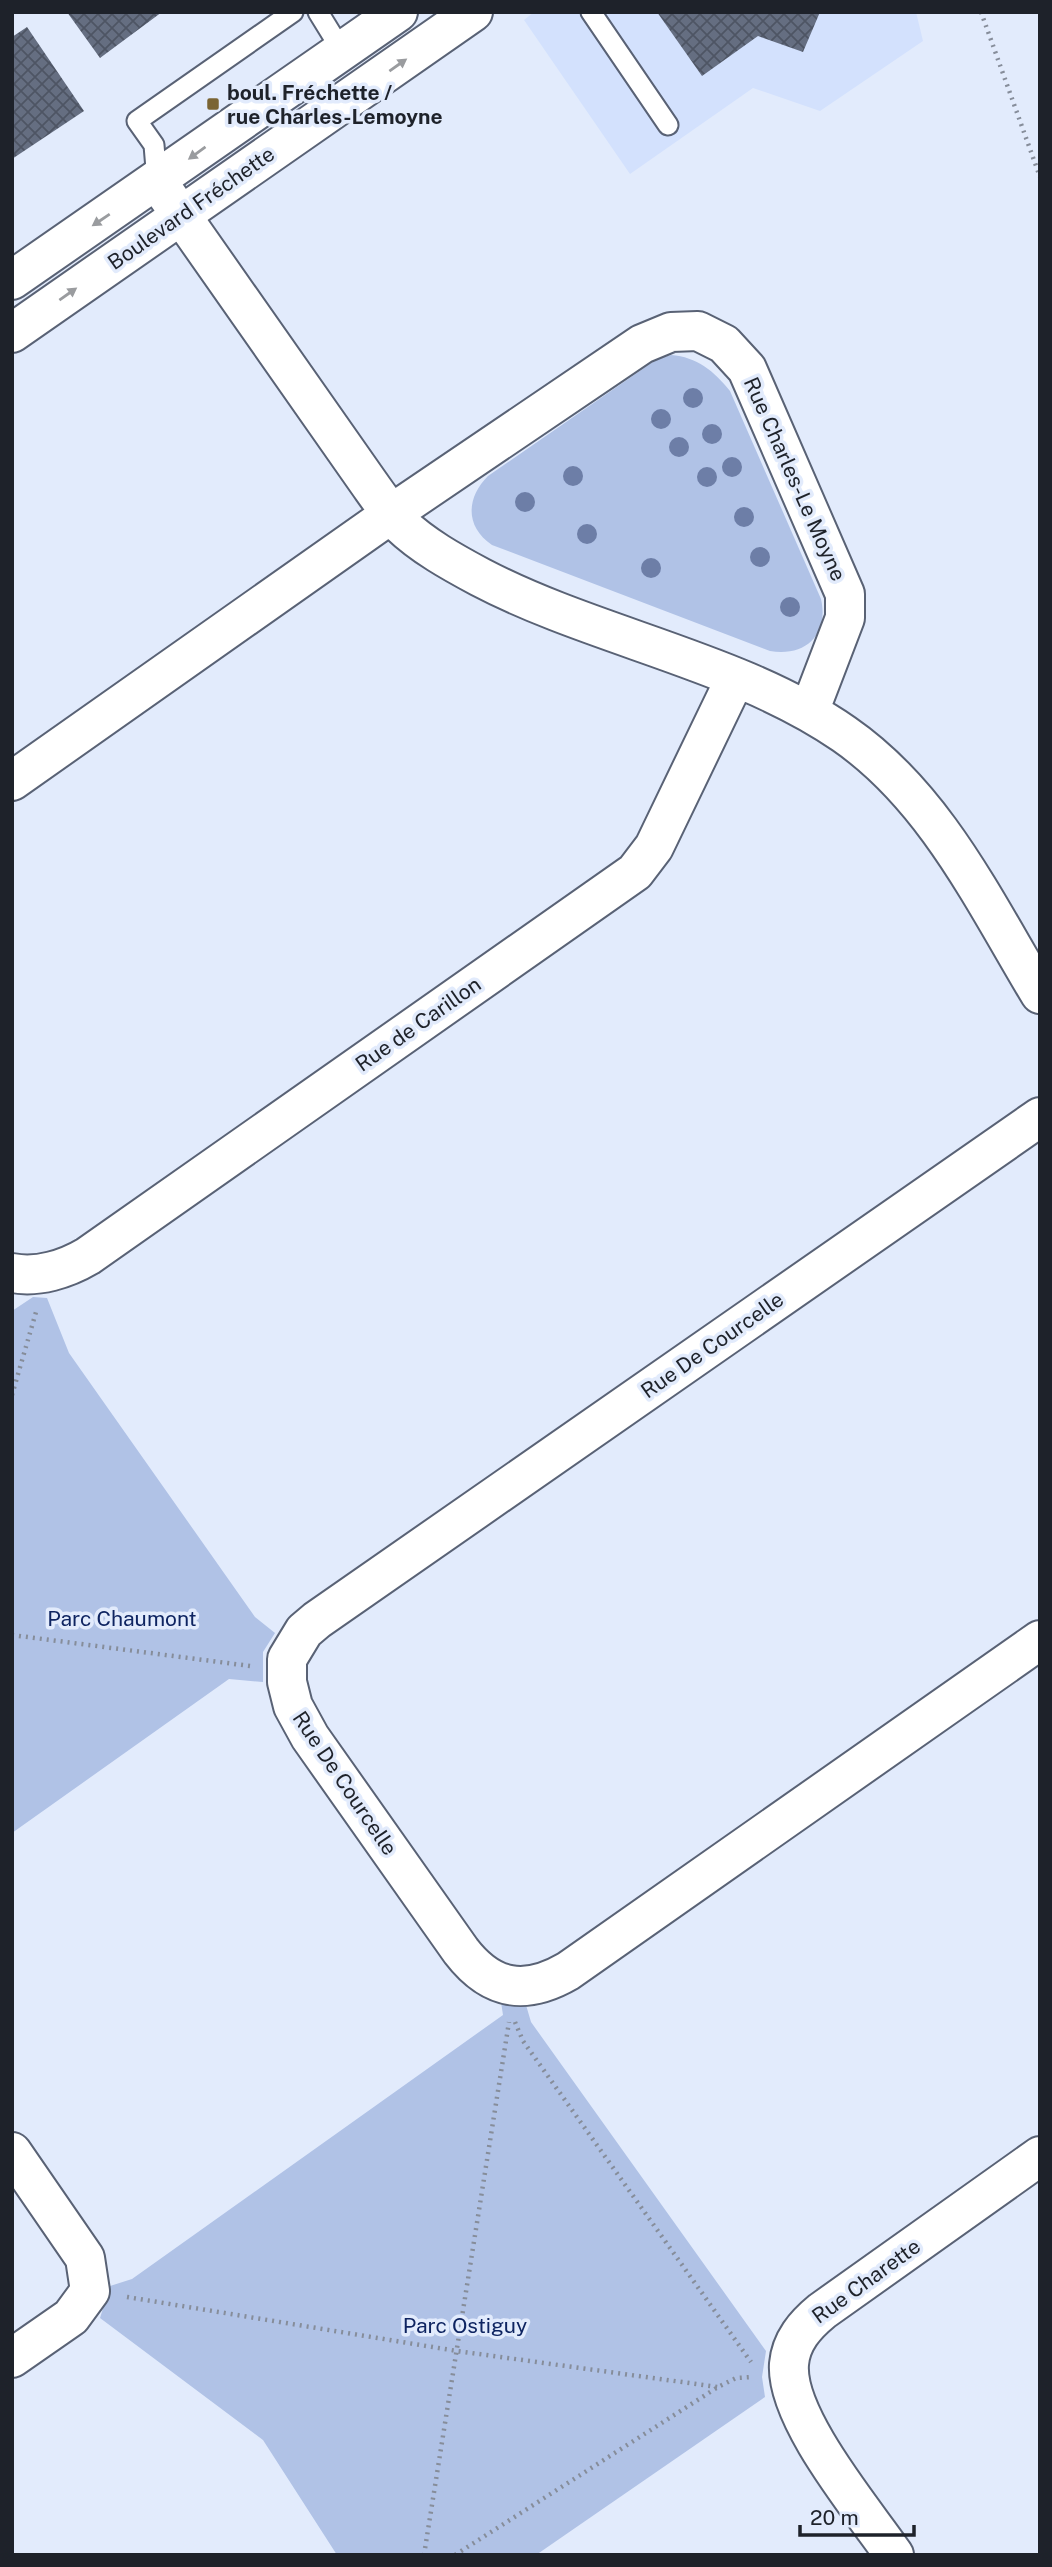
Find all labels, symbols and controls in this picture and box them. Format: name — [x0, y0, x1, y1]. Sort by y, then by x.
one-way arrow — [389, 58, 407, 72]
place label: boul. Fréchette / rue Charles-Lemoyne — [227, 80, 443, 129]
marker: boul. Fréchette / rue Charles-Lemoyne — [205, 96, 221, 112]
street label: Boulevard Fréchette — [103, 141, 279, 275]
one-way arrow — [188, 146, 206, 160]
one-way arrow — [92, 213, 110, 227]
one-way arrow — [59, 287, 77, 301]
street label: Rue Charles-Le Moyne — [739, 373, 851, 585]
street label: Rue de Carillon — [350, 971, 486, 1077]
street label: Rue De Courcelle — [636, 1287, 788, 1403]
park label: Parc Chaumont — [47, 1606, 197, 1631]
street label: Rue De Courcelle — [288, 1706, 402, 1860]
street label: Rue Charette — [807, 2233, 925, 2329]
park label: Parc Ostiguy — [403, 2313, 527, 2338]
scale bar — [800, 2494, 914, 2538]
text: 20 m — [810, 2505, 859, 2530]

